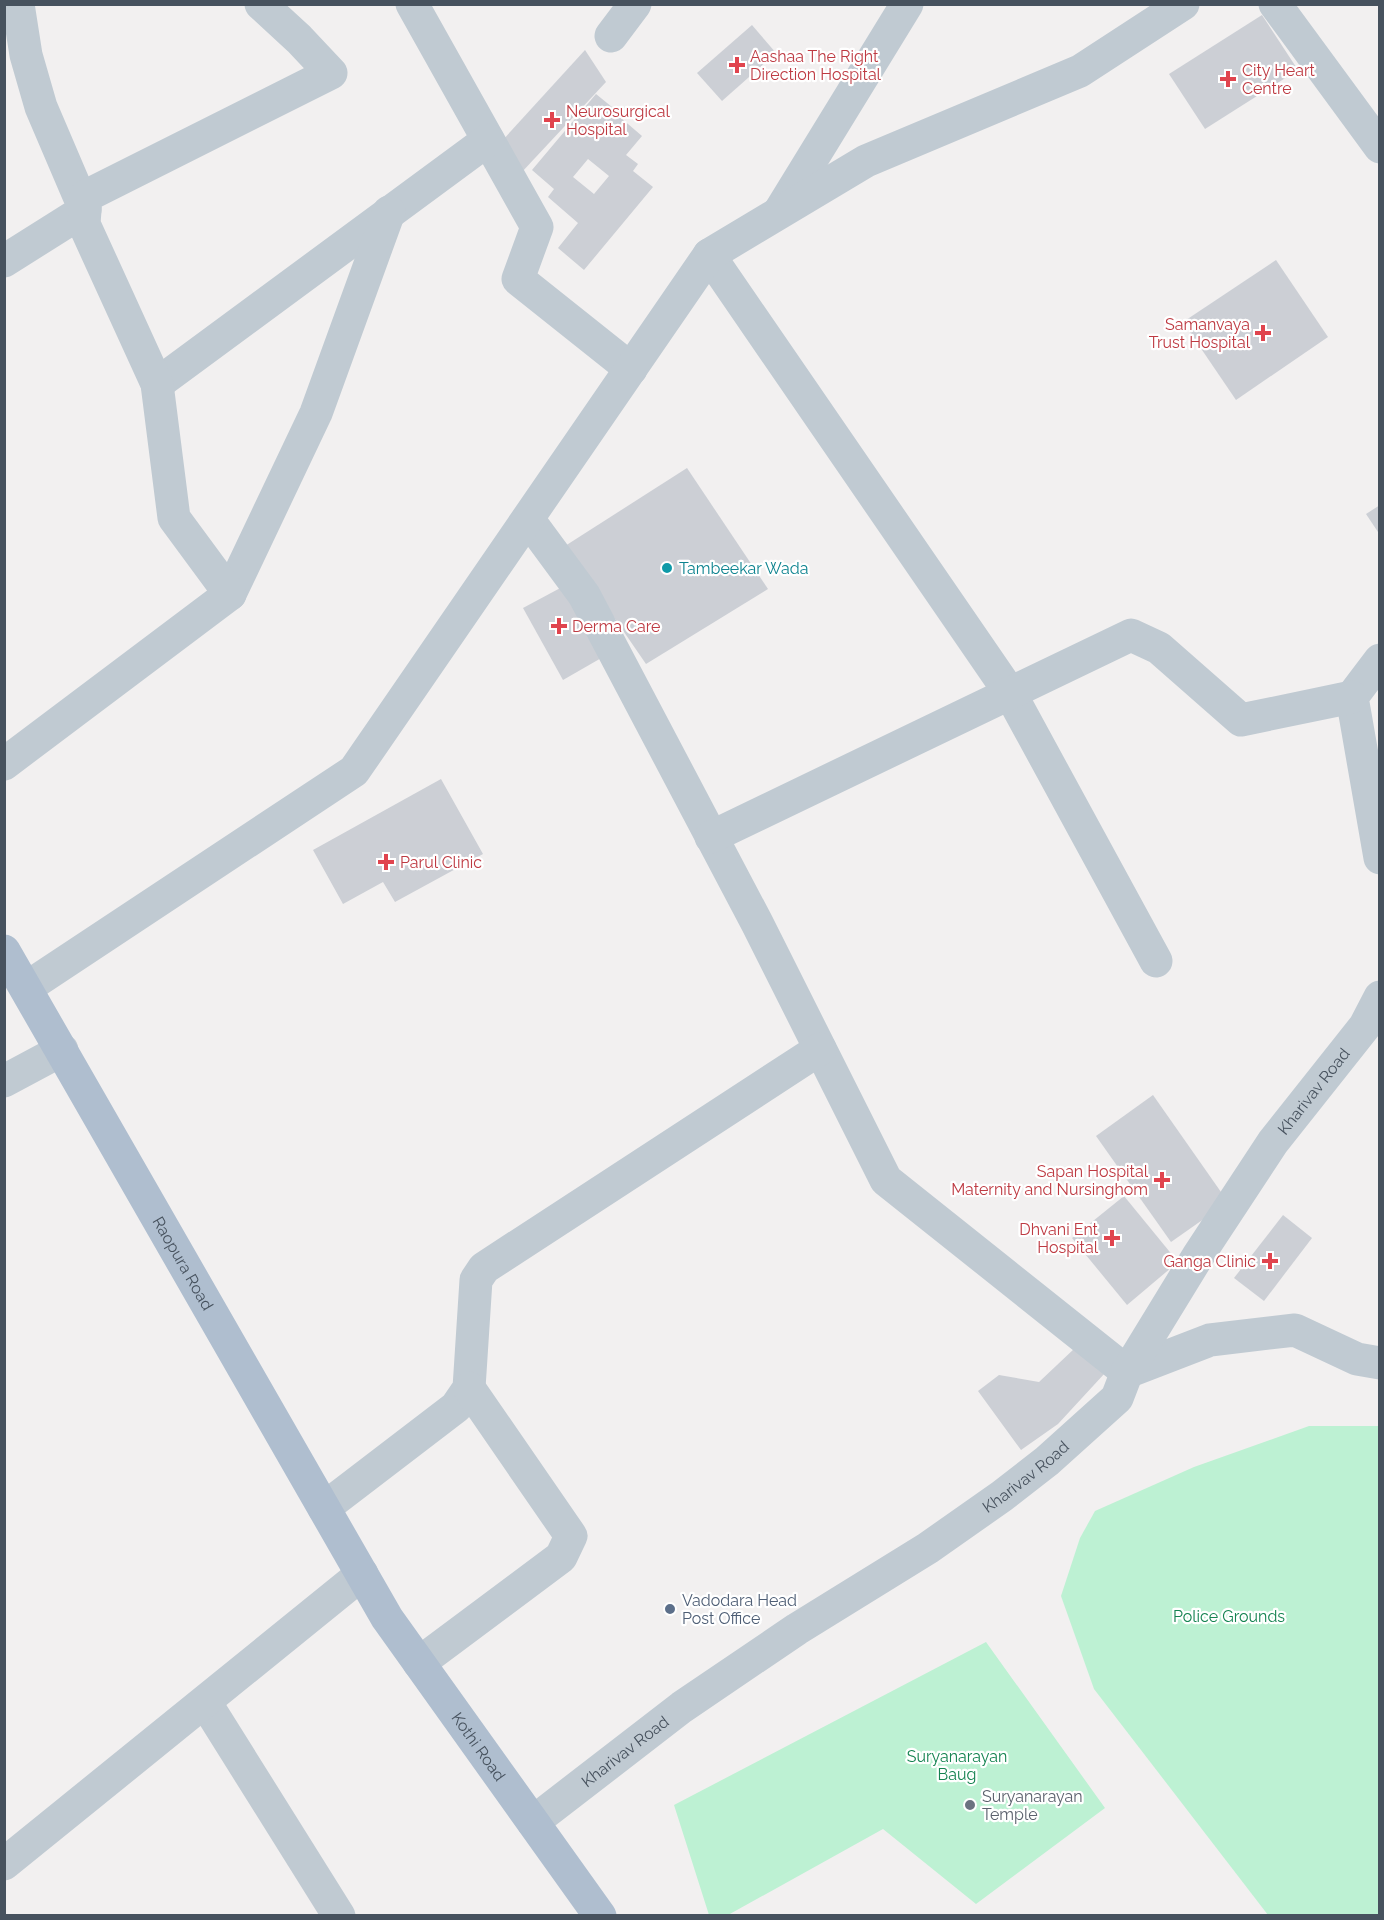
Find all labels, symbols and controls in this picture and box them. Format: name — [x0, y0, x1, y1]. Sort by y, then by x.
place label: Aashaa The Right Direction Hospital — [750, 47, 882, 84]
marker: Aashaa The Right Direction Hospital — [728, 56, 746, 74]
place label: City Heart Centre — [1242, 61, 1316, 98]
marker: City Heart Centre — [1219, 70, 1237, 88]
place label: Neurosurgical Hospital — [566, 102, 670, 139]
marker: Neurosurgical Hospital — [543, 111, 561, 129]
place label: Samanvaya Trust Hospital — [1149, 315, 1251, 352]
marker: Samanvaya Trust Hospital — [1254, 324, 1272, 342]
place label: Tambeekar Wada — [679, 559, 808, 578]
marker: Tambeekar Wada — [660, 561, 674, 575]
marker: Derma Care — [550, 617, 568, 635]
place label: Derma Care — [572, 617, 660, 636]
marker: Parul Clinic — [377, 853, 395, 871]
place label: Parul Clinic — [400, 853, 482, 872]
street label: Kharivav Road — [1274, 1044, 1354, 1138]
place label: Sapan Hospital Maternity and Nursinghom — [951, 1162, 1149, 1199]
marker: Sapan Hospital Maternity and Nursinghom — [1153, 1171, 1171, 1189]
street label: Raopura Road — [148, 1213, 217, 1314]
place label: Dhvani Ent Hospital — [1019, 1220, 1099, 1257]
marker: Dhvani Ent Hospital — [1103, 1229, 1121, 1247]
place label: Ganga Clinic — [1163, 1252, 1256, 1271]
marker: Ganga Clinic — [1261, 1252, 1279, 1270]
street label: Kharivav Road — [979, 1437, 1073, 1517]
place label: Vadodara Head Post Office — [682, 1591, 797, 1628]
marker: Vadodara Head Post Office — [663, 1602, 677, 1616]
park label: Police Grounds — [1173, 1607, 1285, 1626]
street label: Kothi Road — [447, 1709, 509, 1785]
street label: Kharivav Road — [578, 1712, 672, 1791]
park label: Suryanarayan Baug — [907, 1747, 1007, 1784]
place label: Suryanarayan Temple — [982, 1787, 1083, 1824]
marker: Suryanarayan Temple — [963, 1798, 977, 1812]

